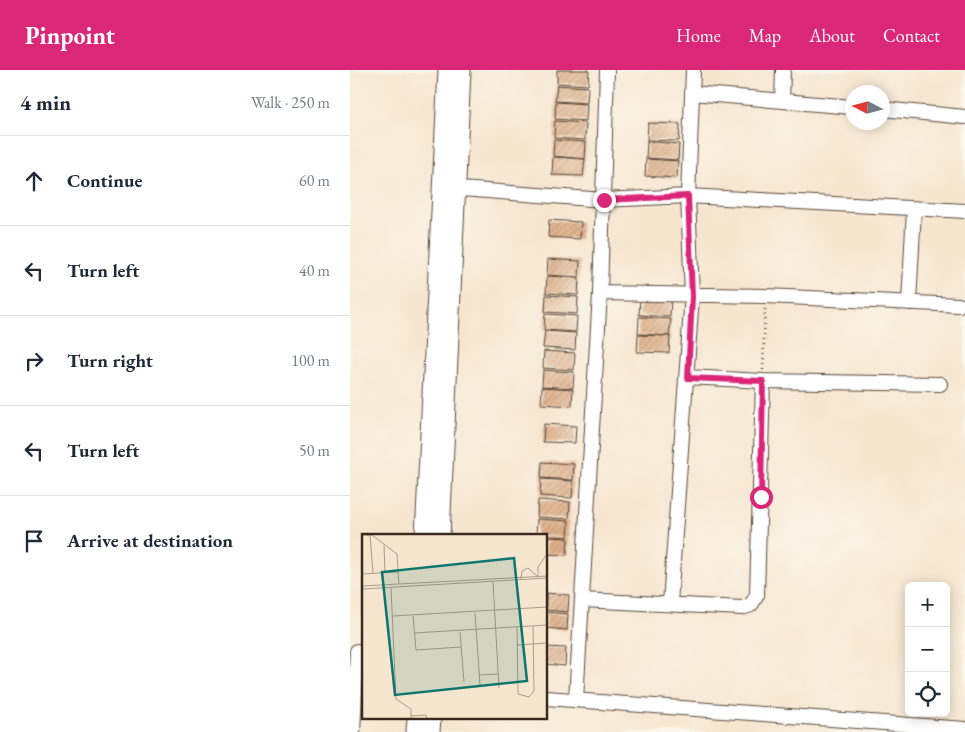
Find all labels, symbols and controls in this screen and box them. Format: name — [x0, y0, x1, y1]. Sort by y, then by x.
text: Pinpoint — [25, 20, 115, 51]
text: Home — [676, 24, 721, 47]
text: Map — [749, 24, 781, 47]
text: About — [809, 24, 855, 47]
text: Contact — [883, 24, 940, 47]
north arrow — [845, 85, 890, 130]
text: 4 min — [20, 89, 71, 116]
text: Walk · 250 m — [251, 92, 330, 113]
icon: ahead — [20, 167, 48, 195]
text: Continue — [67, 168, 142, 193]
text: 60 m — [299, 170, 330, 191]
route end — [593, 189, 616, 212]
icon: left — [20, 257, 48, 285]
text: Turn left — [67, 258, 139, 283]
text: 40 m — [299, 260, 330, 281]
icon: right — [20, 347, 48, 375]
text: Turn right — [67, 348, 153, 373]
text: 100 m — [291, 350, 330, 371]
icon: left — [20, 437, 48, 465]
text: Turn left — [67, 438, 139, 463]
text: 50 m — [299, 440, 330, 461]
route start — [750, 486, 773, 509]
icon: arrive — [20, 527, 48, 555]
text: Arrive at destination — [67, 528, 233, 553]
inset map — [362, 534, 548, 720]
map controls — [905, 582, 950, 717]
button: + — [905, 582, 950, 627]
button: − — [905, 627, 950, 672]
button: locate — [905, 672, 950, 717]

